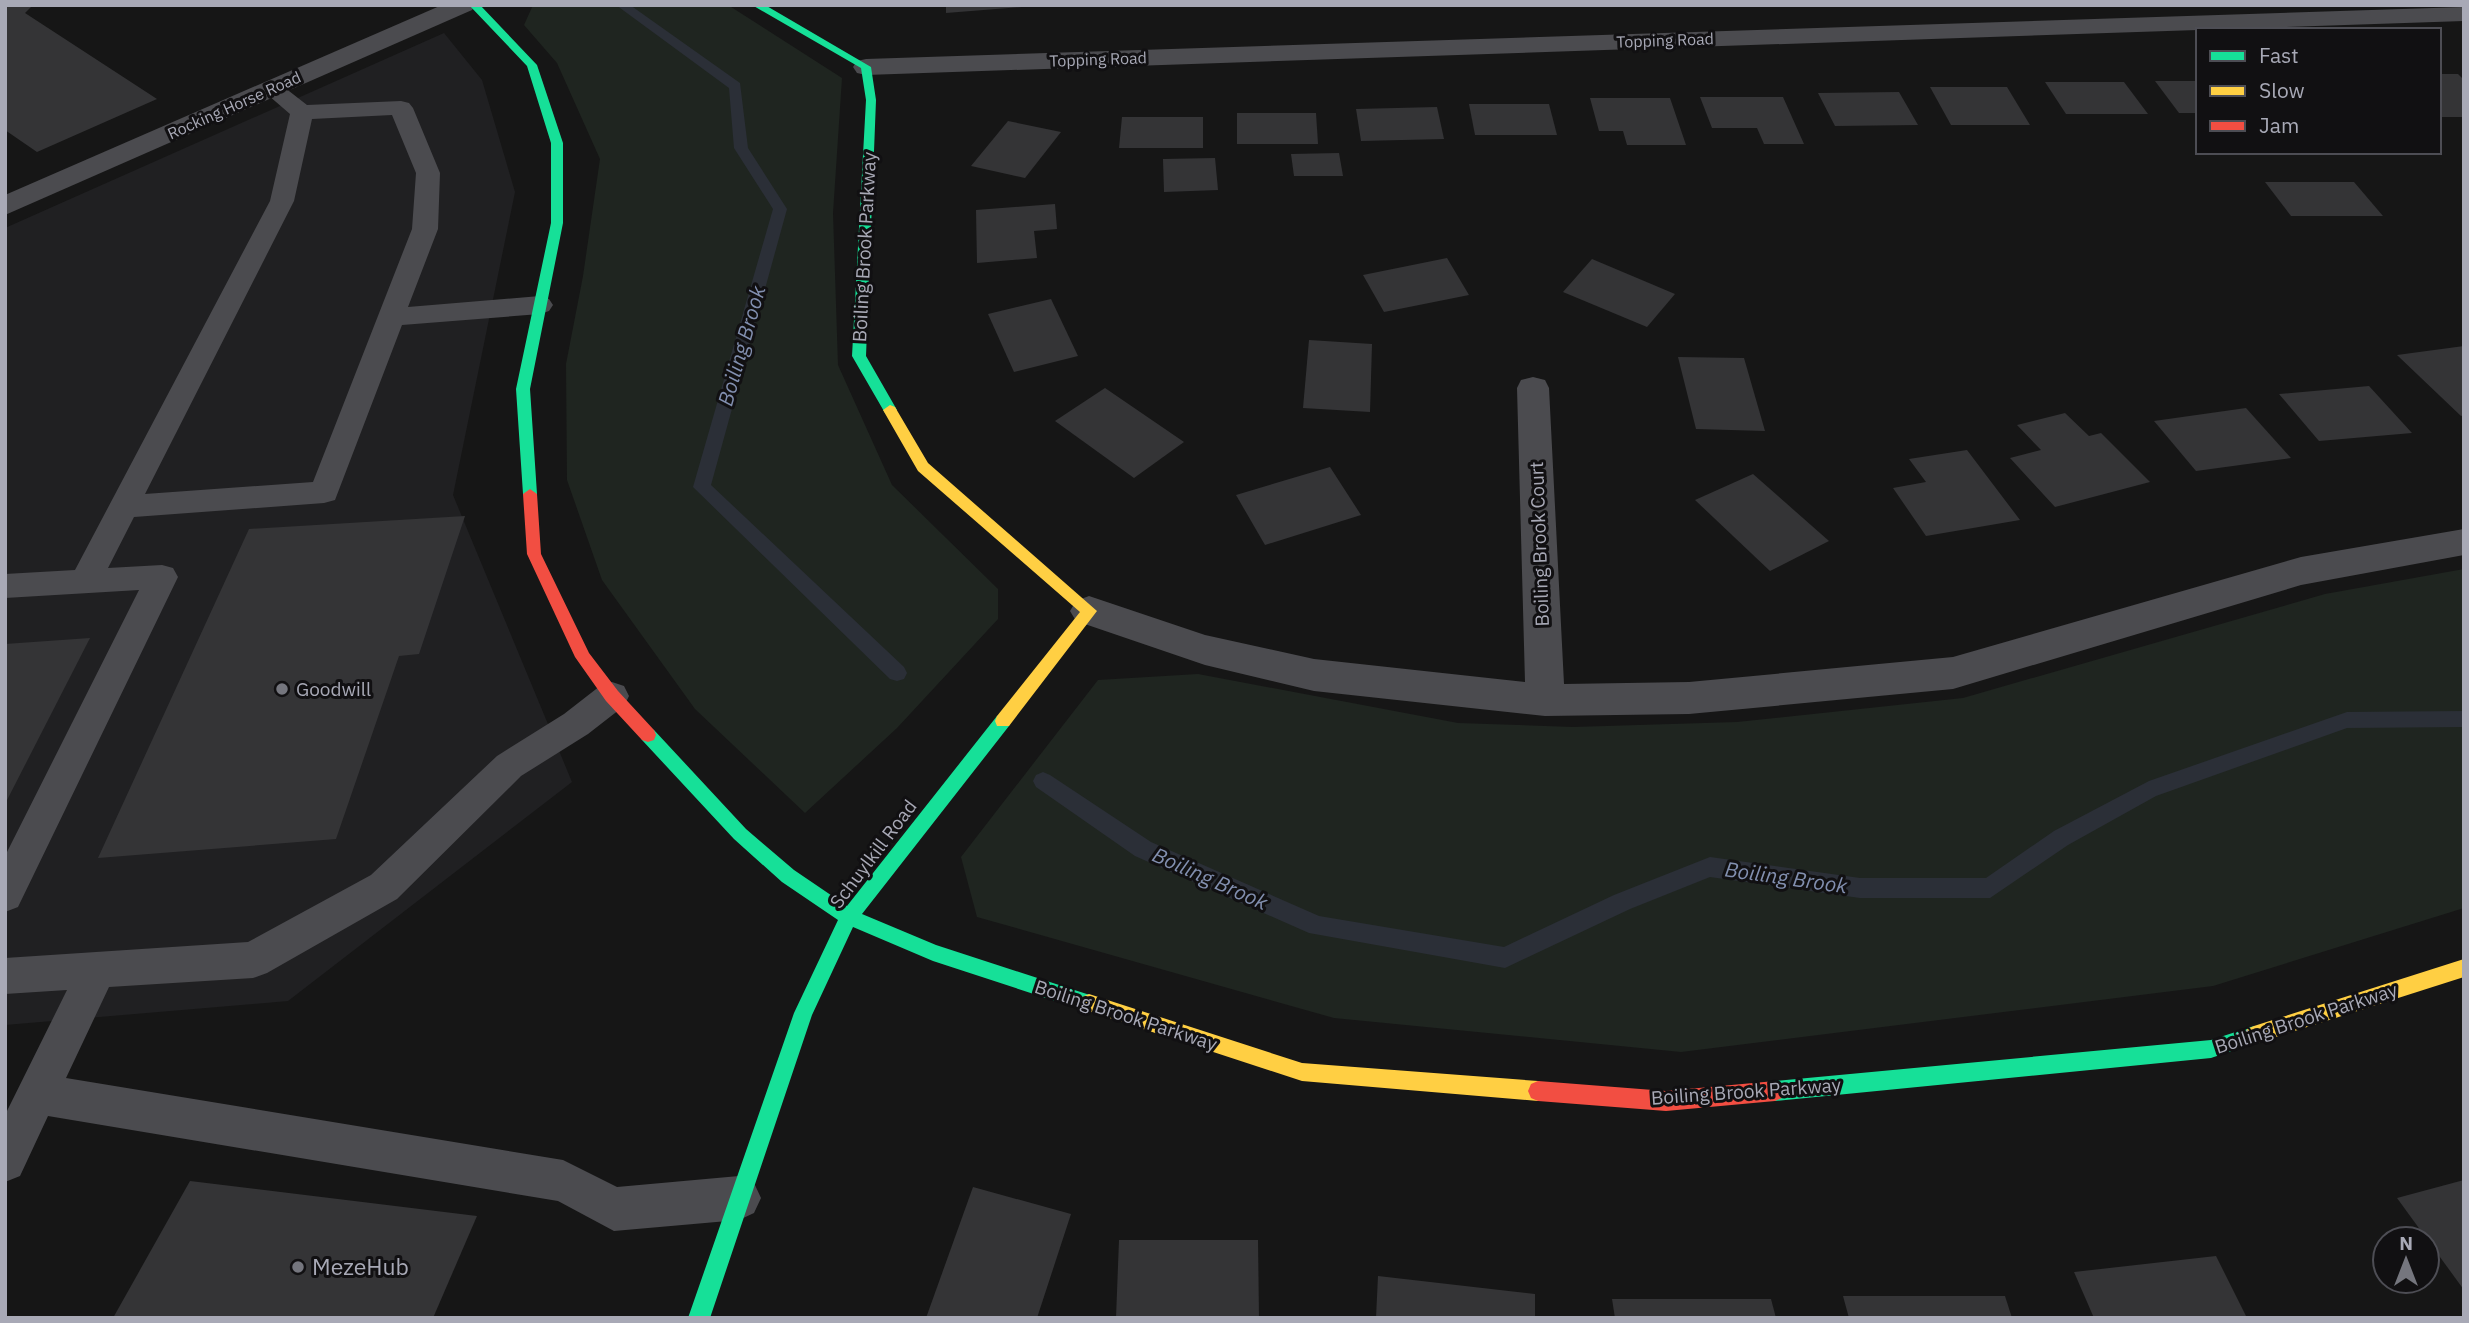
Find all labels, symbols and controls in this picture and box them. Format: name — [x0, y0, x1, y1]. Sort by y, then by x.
street label: Topping Road — [1616, 28, 1714, 52]
legend — [2196, 28, 2441, 154]
text: Fast — [2259, 41, 2299, 69]
street label: Topping Road — [1049, 47, 1147, 71]
street label: Rocking Horse Road — [164, 67, 304, 143]
text: Slow — [2259, 76, 2305, 104]
text: Jam — [2259, 111, 2299, 139]
street label: Boiling Brook Parkway — [847, 151, 881, 343]
water label: Boiling Brook — [711, 281, 772, 409]
street label: Boiling Brook Court — [1524, 461, 1554, 627]
place label: Goodwill — [296, 677, 371, 701]
marker: Goodwill — [274, 681, 290, 697]
street label: Schuylkill Road — [824, 795, 922, 913]
water label: Boiling Brook — [1148, 840, 1273, 916]
water label: Boiling Brook — [1723, 855, 1850, 900]
street label: Boiling Brook Parkway — [1032, 974, 1221, 1056]
street label: Boiling Brook Parkway — [2212, 977, 2401, 1059]
street label: Boiling Brook Parkway — [1650, 1072, 1842, 1110]
north arrow — [2371, 1225, 2441, 1295]
text: N — [2399, 1231, 2413, 1255]
place label: MezeHub — [312, 1251, 409, 1281]
marker: MezeHub — [290, 1259, 306, 1275]

